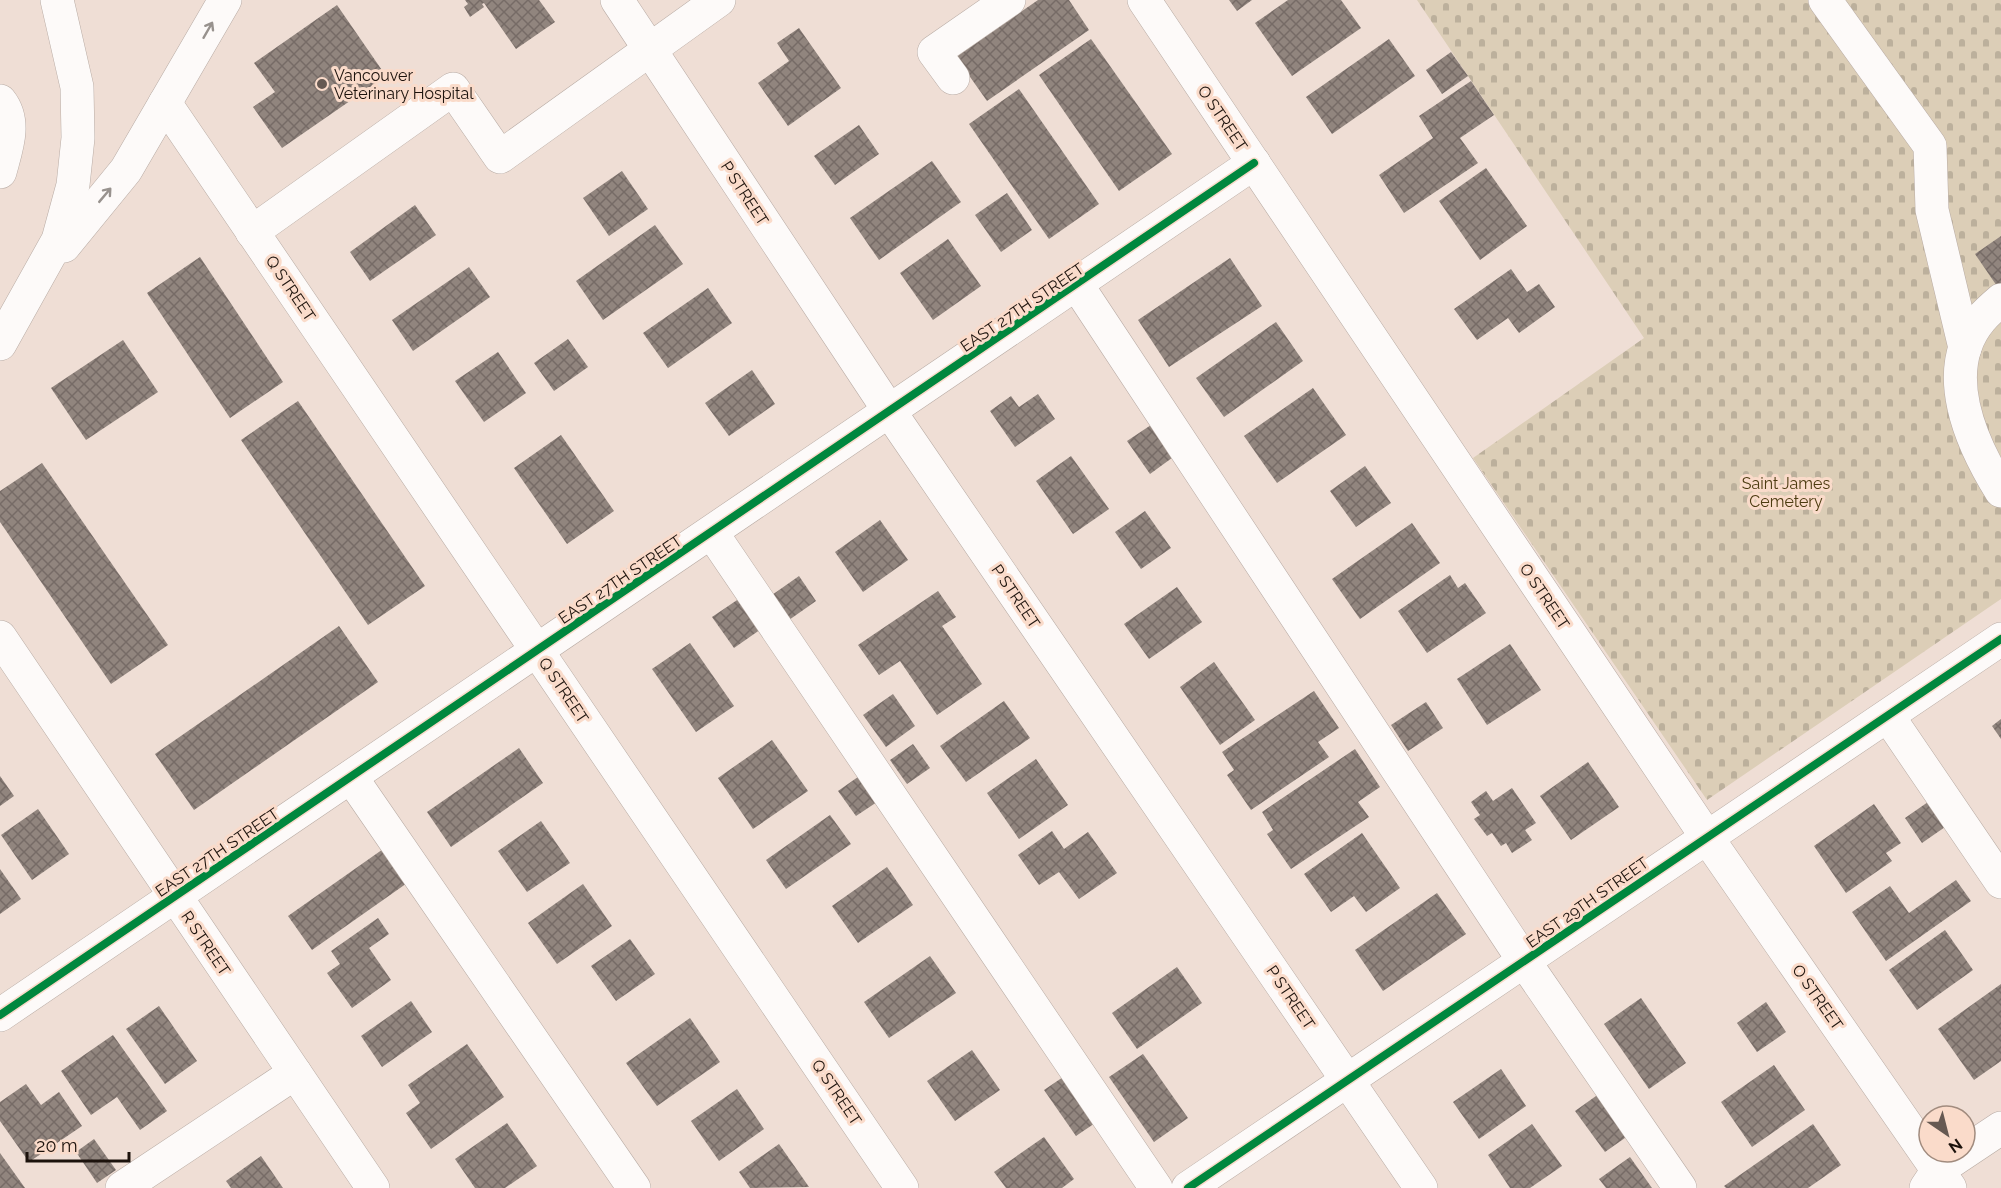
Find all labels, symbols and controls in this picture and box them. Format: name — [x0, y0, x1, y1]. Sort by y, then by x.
one-way arrow — [202, 22, 214, 39]
place label: Vancouver Veterinary Hospital — [334, 66, 474, 103]
marker: Vancouver Veterinary Hospital — [315, 77, 329, 91]
street label: O STREET — [1194, 82, 1252, 155]
street label: P STREET — [717, 158, 772, 229]
one-way arrow — [99, 187, 112, 203]
street label: Q STREET — [262, 252, 320, 325]
street label: EAST 27TH STREET — [957, 259, 1088, 356]
park label: Saint James Cemetery — [1742, 474, 1830, 511]
street label: EAST 27TH STREET — [555, 531, 686, 628]
street label: O STREET — [1516, 560, 1574, 633]
street label: P STREET — [987, 561, 1044, 632]
street label: Q STREET — [535, 654, 593, 727]
street label: EAST 27TH STREET — [152, 804, 283, 901]
street label: EAST 29TH STREET — [1523, 853, 1652, 952]
street label: R STREET — [177, 907, 234, 979]
street label: O STREET — [1788, 961, 1847, 1034]
street label: P STREET — [1262, 962, 1319, 1033]
street label: Q STREET — [808, 1056, 866, 1129]
north arrow — [1917, 1104, 1977, 1164]
scale bar — [27, 1125, 129, 1163]
text: 20 m — [36, 1135, 78, 1156]
text: N — [1945, 1135, 1966, 1157]

